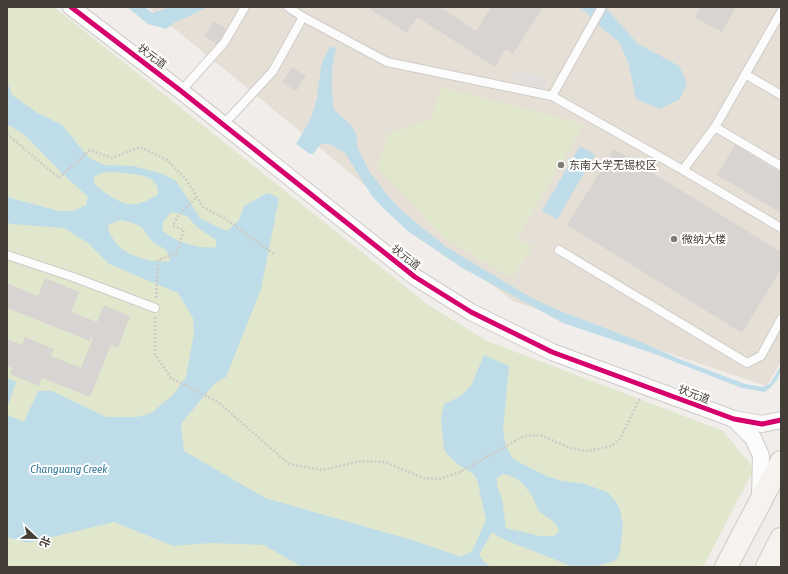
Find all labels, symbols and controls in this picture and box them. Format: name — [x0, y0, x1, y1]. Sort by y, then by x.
street label: 状元道 — [135, 41, 169, 71]
place label: 东南大学无锡校区 — [569, 159, 657, 171]
marker: 东南大学无锡校区 — [556, 160, 566, 170]
place label: 微纳大楼 — [681, 233, 726, 245]
marker: 微纳大楼 — [669, 234, 679, 244]
street label: 状元道 — [389, 242, 423, 272]
street label: 状元道 — [676, 383, 712, 405]
water label: Changuang Creek — [30, 462, 108, 476]
north arrow — [16, 518, 56, 558]
text: 北 — [38, 534, 53, 549]

